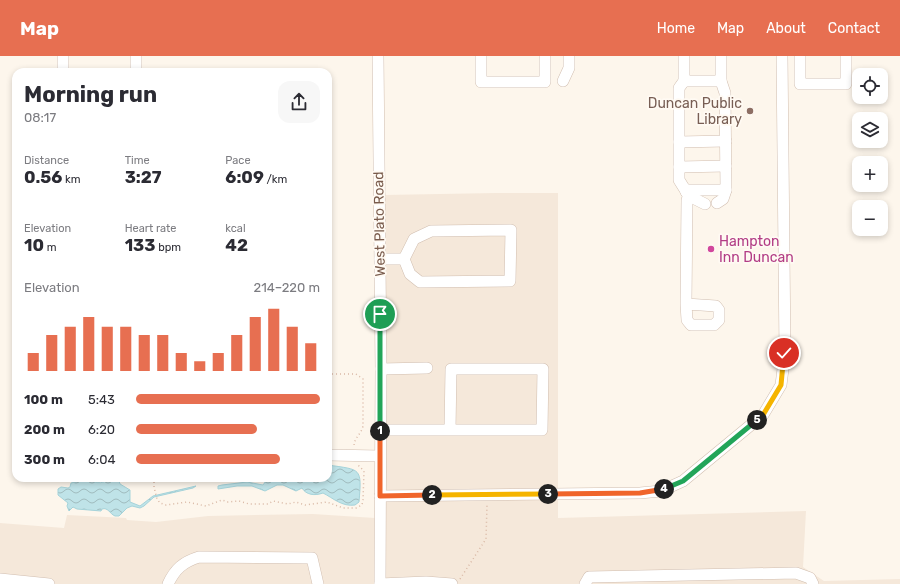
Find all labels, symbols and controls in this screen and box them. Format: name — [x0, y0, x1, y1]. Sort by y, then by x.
text: Map — [20, 17, 59, 40]
text: Home — [657, 20, 695, 37]
text: Map — [717, 20, 744, 37]
text: About — [766, 20, 806, 37]
text: Contact — [828, 20, 880, 37]
map controls — [852, 68, 888, 236]
button: locate — [852, 68, 888, 104]
text: Morning run — [24, 81, 157, 108]
button: share — [278, 81, 320, 123]
place label: Duncan Public Library — [648, 95, 742, 128]
marker: Duncan Public Library — [745, 106, 755, 116]
text: 08:17 — [24, 110, 56, 125]
button: layers — [852, 112, 888, 148]
text: Distance — [24, 154, 69, 167]
text: Time — [125, 154, 150, 167]
text: Pace — [225, 154, 251, 167]
button: + — [852, 156, 888, 192]
text: 0.56 — [24, 167, 62, 187]
text: 3:27 — [125, 167, 162, 187]
text: 6:09 — [225, 167, 264, 187]
street label: West Plato Road — [370, 171, 389, 277]
text: km — [62, 173, 80, 186]
text: /km — [264, 173, 287, 186]
button: − — [852, 200, 888, 236]
text: Elevation — [24, 222, 71, 235]
text: Heart rate — [125, 222, 177, 235]
text: kcal — [225, 222, 246, 235]
place label: Hampton Inn Duncan — [719, 233, 794, 266]
text: 10 — [24, 235, 44, 255]
text: 133 — [125, 235, 156, 255]
text: 42 — [225, 235, 248, 255]
text: m — [44, 241, 57, 254]
text: bpm — [156, 241, 181, 254]
marker: Hampton Inn Duncan — [706, 244, 716, 254]
text: Elevation — [24, 280, 80, 295]
text: 214–220 m — [254, 280, 320, 295]
pin — [363, 297, 397, 331]
icon: arrive — [369, 303, 391, 325]
pin — [767, 336, 801, 370]
icon: check — [773, 342, 795, 364]
text: 100 m — [24, 392, 63, 407]
text: 5:43 — [88, 392, 115, 407]
pin: 5 — [747, 410, 767, 430]
text: 5 — [753, 413, 761, 426]
pin: 1 — [370, 421, 390, 441]
text: 200 m — [24, 422, 65, 437]
text: 6:20 — [88, 422, 115, 437]
text: 1 — [377, 424, 383, 437]
text: 300 m — [24, 452, 65, 467]
text: 6:04 — [88, 452, 116, 467]
pin: 4 — [654, 479, 674, 499]
text: 4 — [660, 482, 668, 495]
pin: 3 — [538, 484, 558, 504]
pin: 2 — [422, 485, 442, 505]
text: 3 — [544, 487, 552, 500]
text: 2 — [428, 488, 436, 501]

